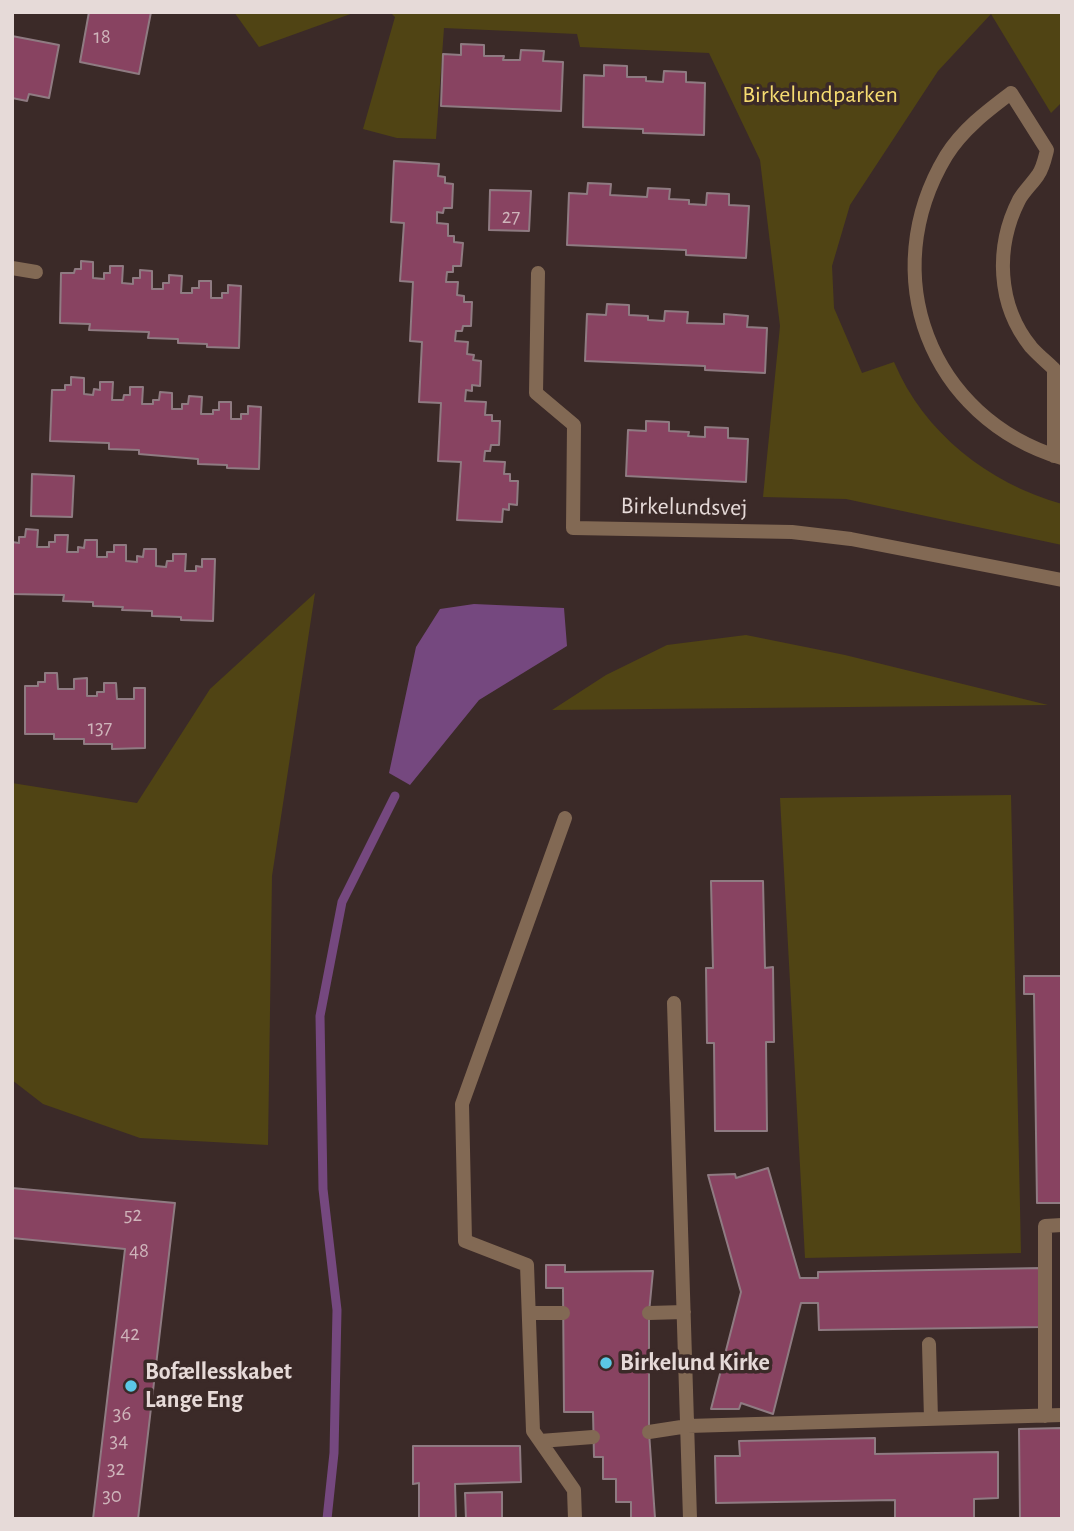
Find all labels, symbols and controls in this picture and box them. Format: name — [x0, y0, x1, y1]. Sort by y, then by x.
house number: 18 — [93, 24, 111, 50]
park label: Birkelundparken — [742, 81, 898, 109]
house number: 27 — [502, 204, 520, 230]
street label: Birkelundsvej — [620, 491, 748, 523]
house number: 137 — [88, 715, 112, 741]
house number: 52 — [124, 1202, 142, 1228]
house number: 48 — [129, 1238, 149, 1264]
house number: 42 — [120, 1321, 140, 1347]
place label: Birkelund Kirke — [620, 1349, 770, 1377]
marker: Birkelund Kirke — [598, 1355, 614, 1371]
place label: Bofællesskabet Lange Eng — [145, 1358, 292, 1414]
marker: Bofællesskabet Lange Eng — [123, 1378, 139, 1394]
house number: 36 — [113, 1401, 131, 1427]
house number: 34 — [110, 1428, 128, 1454]
house number: 32 — [107, 1456, 125, 1482]
house number: 30 — [102, 1483, 122, 1509]

